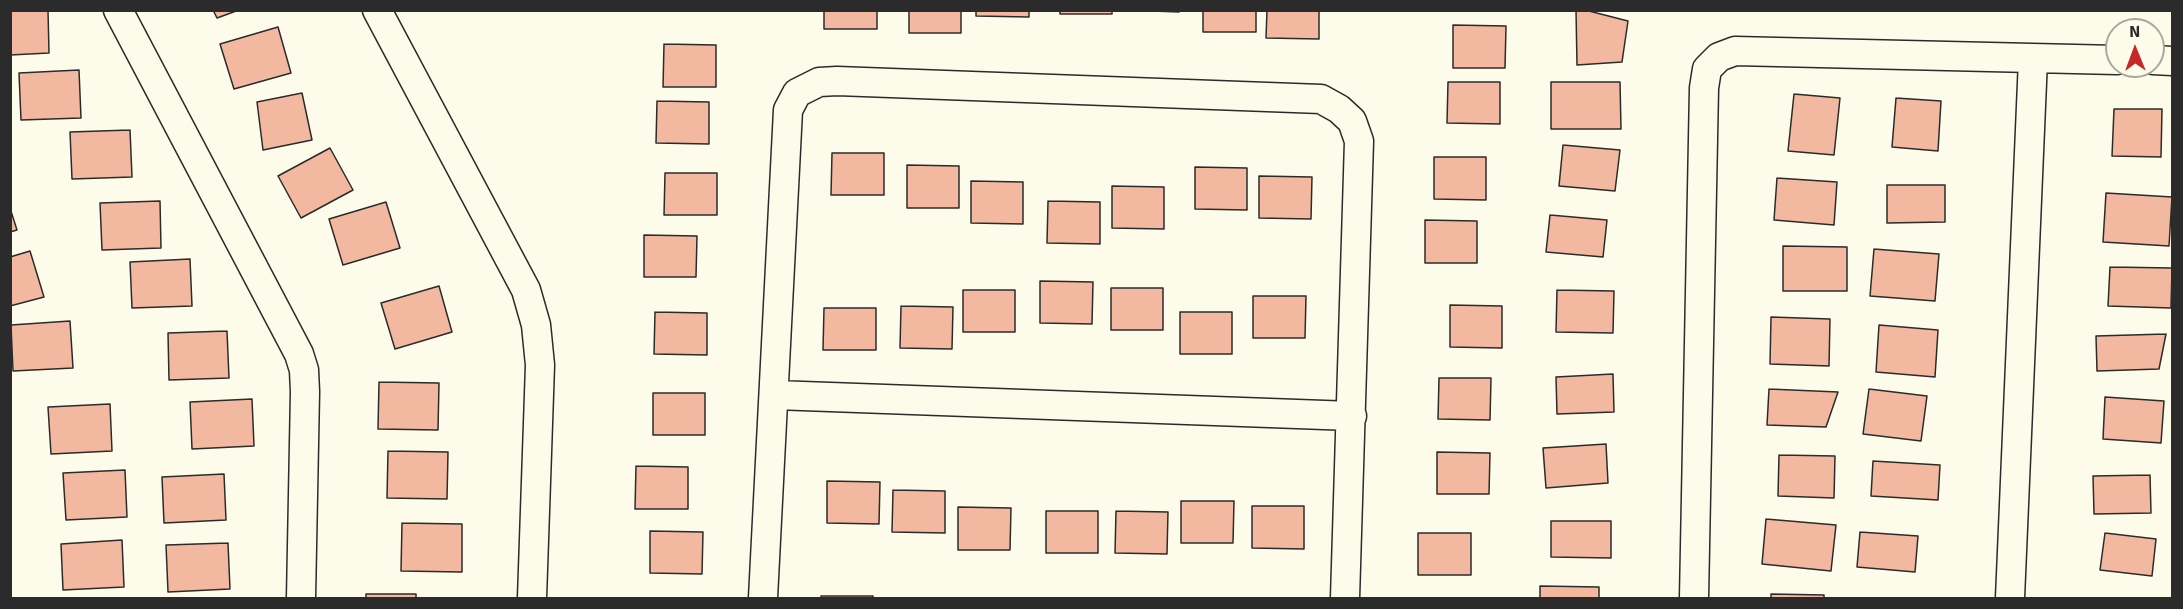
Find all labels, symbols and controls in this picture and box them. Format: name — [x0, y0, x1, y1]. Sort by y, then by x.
north arrow — [2105, 18, 2165, 78]
text: N — [2129, 22, 2140, 42]

